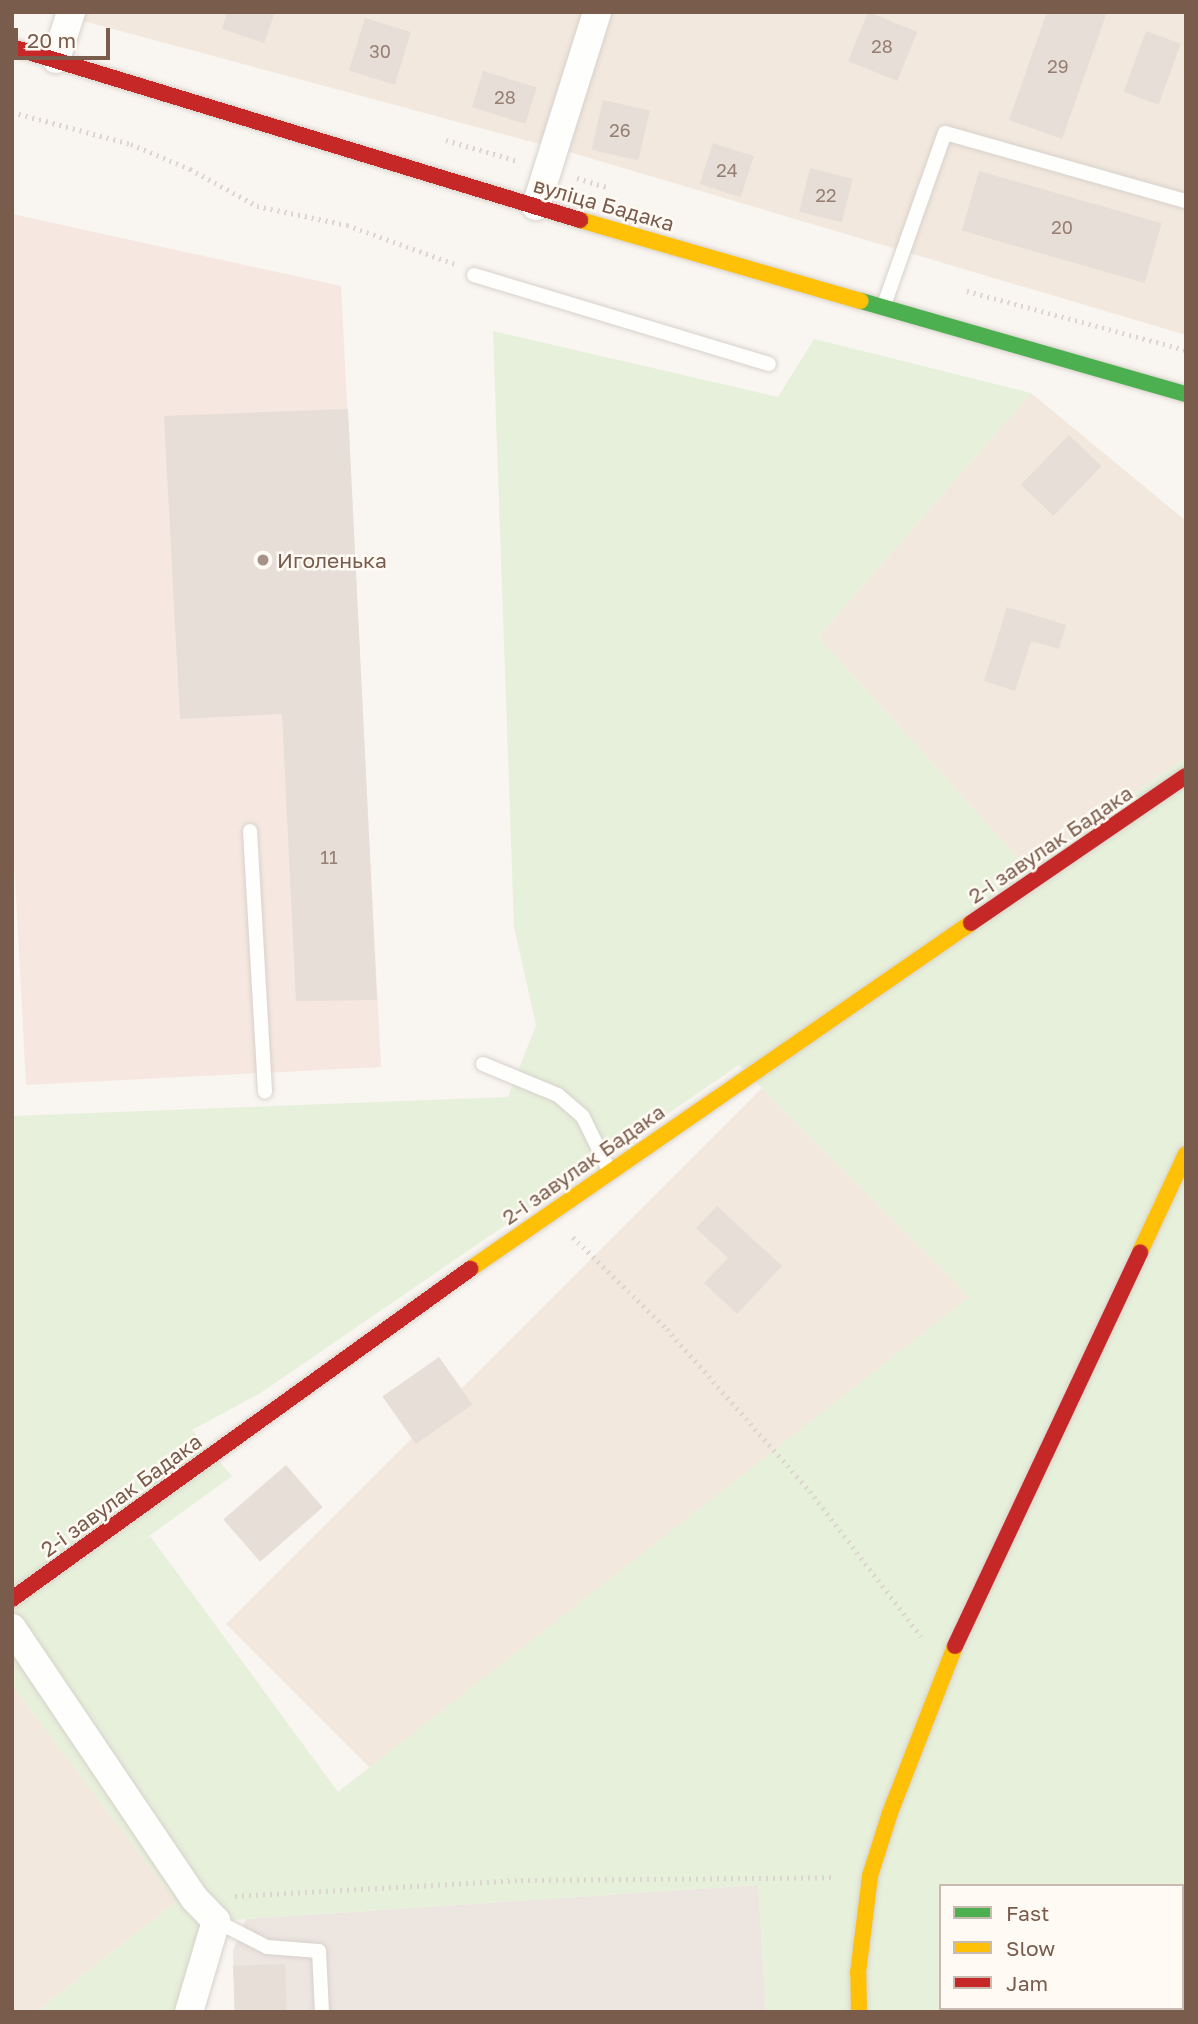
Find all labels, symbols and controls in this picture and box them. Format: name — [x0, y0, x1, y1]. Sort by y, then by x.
scale bar — [18, 14, 114, 58]
text: 20 m — [27, 27, 76, 53]
house number: 28 — [871, 35, 893, 57]
house number: 30 — [369, 40, 391, 62]
house number: 29 — [1047, 55, 1069, 77]
house number: 28 — [494, 86, 516, 108]
house number: 26 — [609, 119, 631, 141]
house number: 24 — [716, 159, 738, 181]
street label: вуліца Бадака — [531, 172, 677, 236]
house number: 22 — [816, 184, 836, 206]
house number: 20 — [1051, 216, 1073, 238]
place label: Иголенька — [277, 547, 387, 573]
marker: Иголенька — [255, 552, 271, 568]
street label: 2-і завулак Бадака — [963, 780, 1137, 908]
house number: 11 — [320, 846, 338, 868]
street label: 2-і завулак Бадака — [497, 1098, 669, 1230]
street label: 2-і завулак Бадака — [36, 1428, 206, 1562]
legend — [939, 1884, 1184, 2010]
text: Fast — [1006, 1900, 1049, 1926]
text: Slow — [1006, 1935, 1055, 1961]
text: Jam — [1006, 1970, 1048, 1996]

